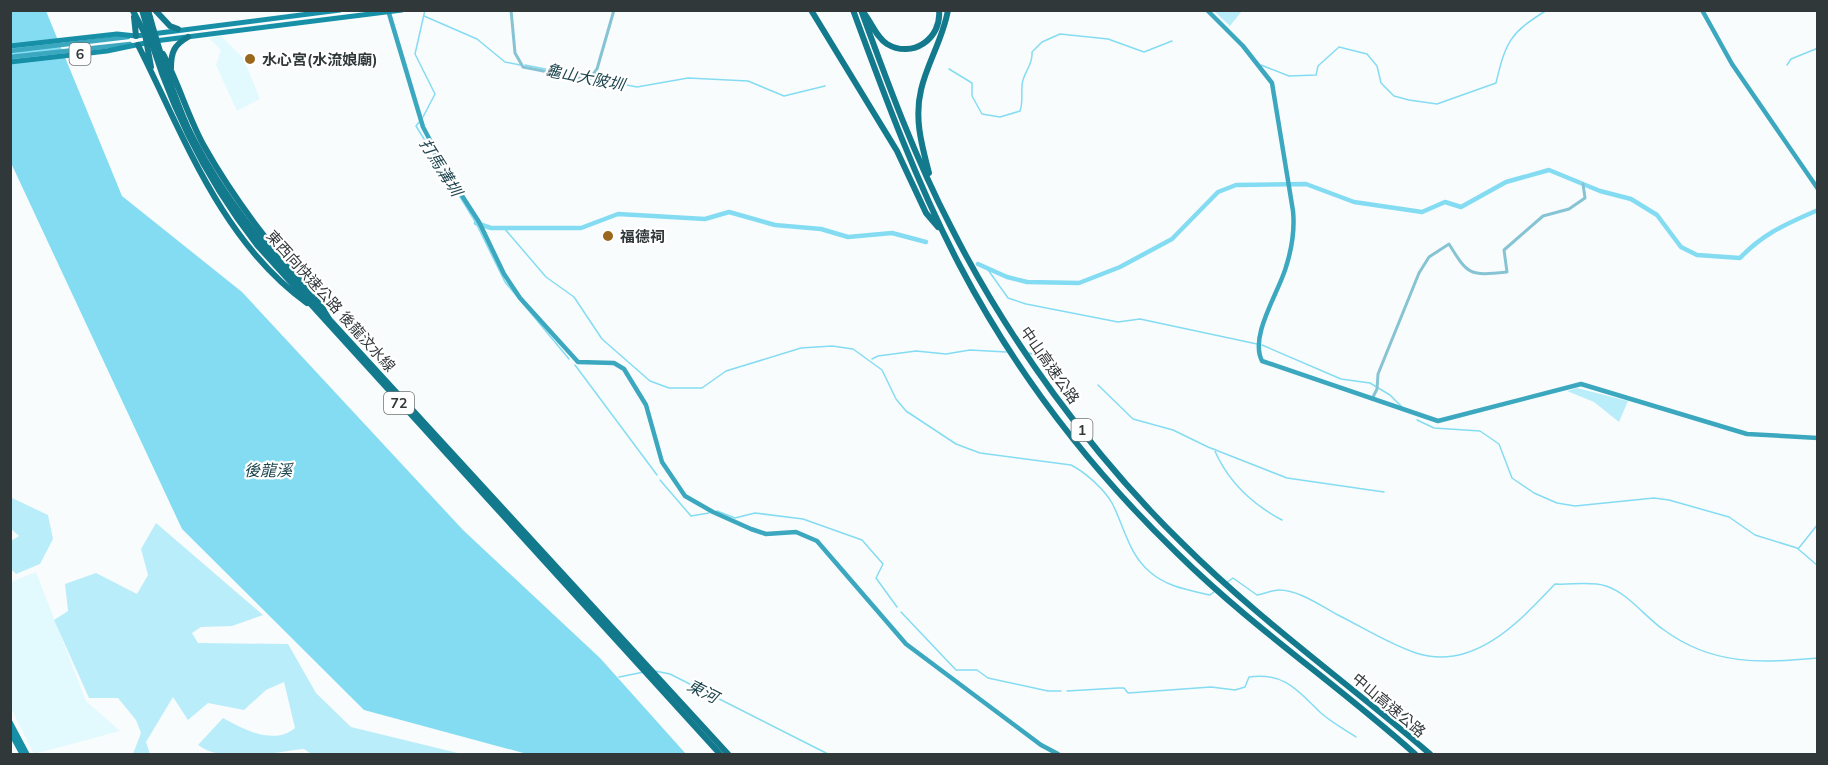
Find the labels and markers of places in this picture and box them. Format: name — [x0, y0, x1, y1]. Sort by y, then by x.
place label: 水心宮(水流娘廟) — [262, 50, 378, 69]
marker: 水心宮(水流娘廟) — [243, 52, 257, 66]
place label: 福德祠 — [620, 227, 665, 246]
marker: 福德祠 — [601, 229, 615, 243]

